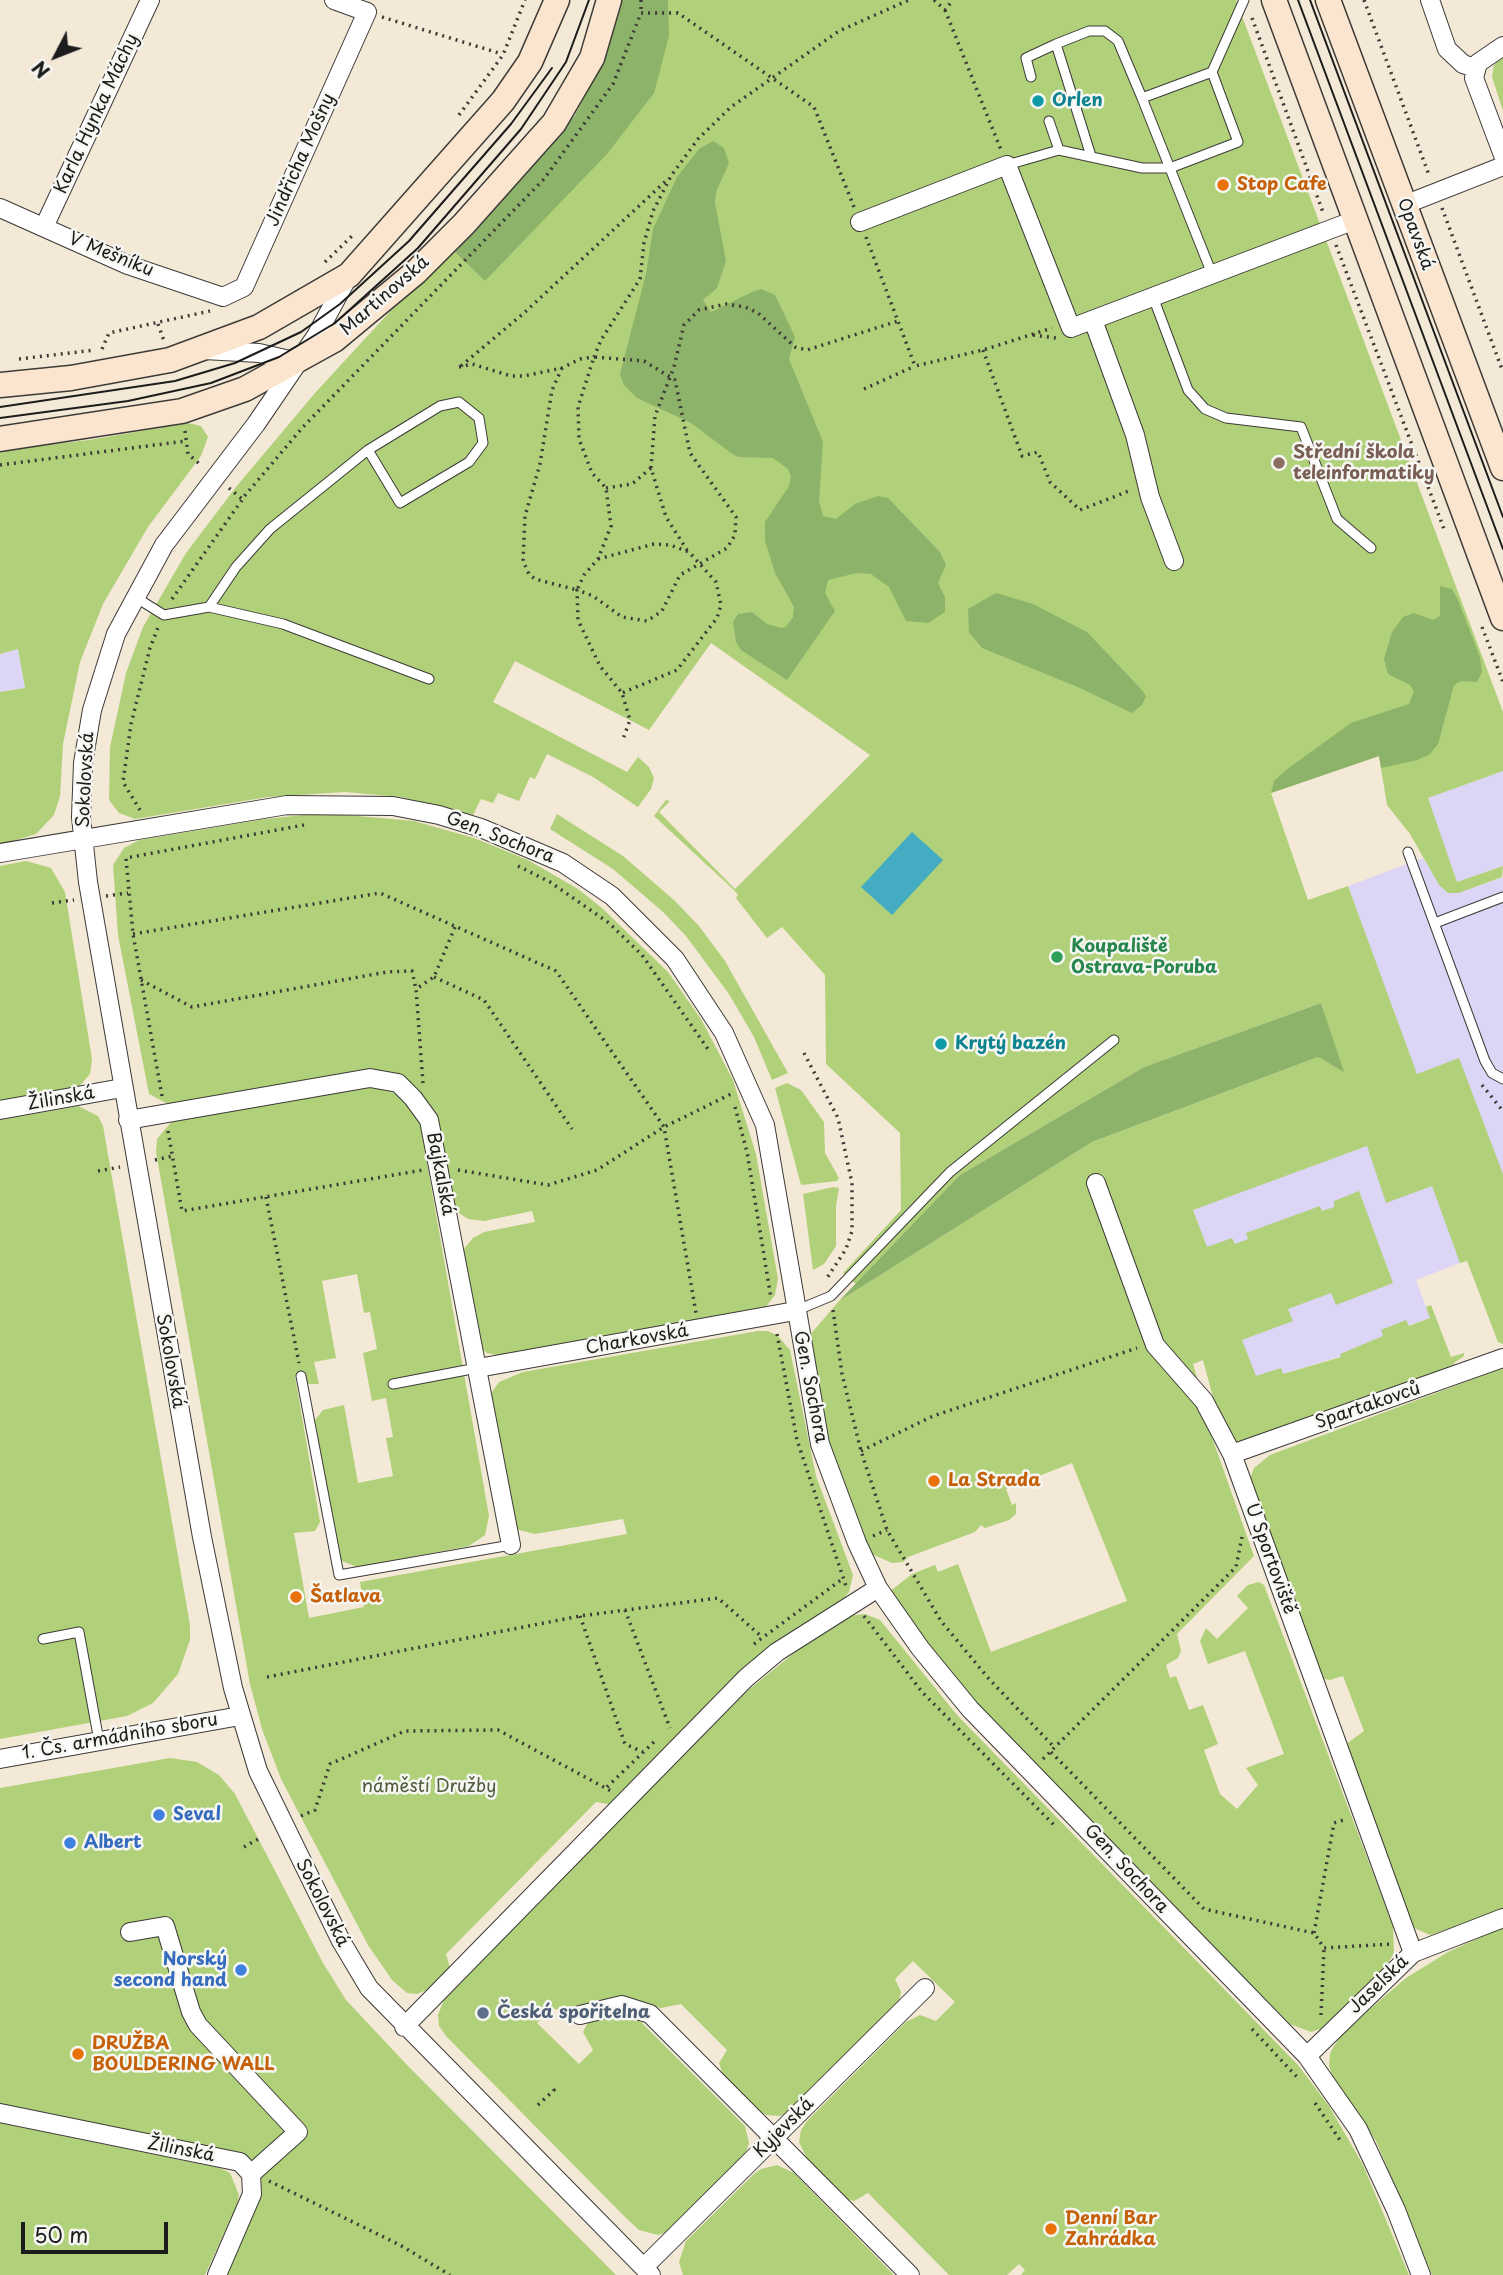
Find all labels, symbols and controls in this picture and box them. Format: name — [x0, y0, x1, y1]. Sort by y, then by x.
north arrow — [21, 21, 91, 91]
street label: Karla Hynka Máchy — [50, 31, 144, 197]
text: N — [25, 55, 56, 85]
street label: Jindřicha Mošny — [262, 90, 340, 230]
place label: Orlen — [1052, 90, 1103, 112]
marker: Orlen — [1030, 93, 1046, 109]
place label: Stop Cafe — [1237, 174, 1327, 196]
marker: Stop Cafe — [1215, 177, 1231, 193]
street label: Opavská — [1392, 195, 1438, 273]
street label: V Mešníku — [65, 228, 157, 282]
street label: Martinovská — [336, 252, 434, 340]
place label: Střední škola teleinformatiky — [1293, 442, 1434, 484]
marker: Střední škola teleinformatiky — [1271, 455, 1287, 471]
street label: Sokolovská — [73, 732, 99, 828]
street label: Gen. Sochora — [443, 807, 557, 869]
place label: Koupaliště Ostrava-Poruba — [1071, 936, 1217, 978]
marker: Koupaliště Ostrava-Poruba — [1049, 949, 1065, 965]
place label: Krytý bazén — [955, 1033, 1066, 1055]
marker: Krytý bazén — [933, 1036, 949, 1052]
street label: Žilinská — [26, 1082, 96, 1116]
street label: Bajkalská — [421, 1131, 459, 1217]
street label: Sokolovská — [151, 1312, 189, 1410]
street label: Charkovská — [584, 1320, 690, 1360]
street label: Gen. Sochora — [789, 1329, 831, 1445]
street label: Spartakovců — [1313, 1378, 1423, 1434]
place label: La Strada — [948, 1470, 1041, 1492]
marker: La Strada — [926, 1473, 942, 1489]
street label: U Sportoviště — [1240, 1501, 1300, 1617]
place label: Šatlava — [310, 1586, 382, 1608]
marker: Šatlava — [288, 1589, 304, 1605]
street label: 1. Čs. armádního sboru — [20, 1709, 220, 1765]
park label: náměstí Družby — [362, 1776, 496, 1798]
place label: Seval — [173, 1804, 221, 1826]
marker: Seval — [151, 1807, 167, 1823]
street label: Gen. Sochora — [1079, 1820, 1173, 1918]
place label: Albert — [84, 1832, 142, 1854]
marker: Albert — [62, 1835, 78, 1851]
street label: Sokolovská — [291, 1855, 353, 1951]
place label: Norský second hand — [114, 1949, 227, 1992]
street label: Jaselská — [1345, 1951, 1413, 2019]
marker: Norský second hand — [233, 1962, 249, 1978]
place label: Česká spořitelna — [497, 2002, 650, 2024]
marker: Česká spořitelna — [475, 2005, 491, 2021]
place label: DRUŽBA BOULDERING WALL — [92, 2033, 275, 2076]
marker: DRUŽBA BOULDERING WALL — [70, 2046, 86, 2062]
street label: Kyjevská — [749, 2093, 819, 2163]
street label: Žilinská — [146, 2133, 216, 2167]
scale bar — [24, 2208, 172, 2252]
place label: Denní Bar Zahrádka — [1065, 2208, 1157, 2250]
text: 50 m — [34, 2218, 88, 2250]
marker: Denní Bar Zahrádka — [1043, 2221, 1059, 2237]

